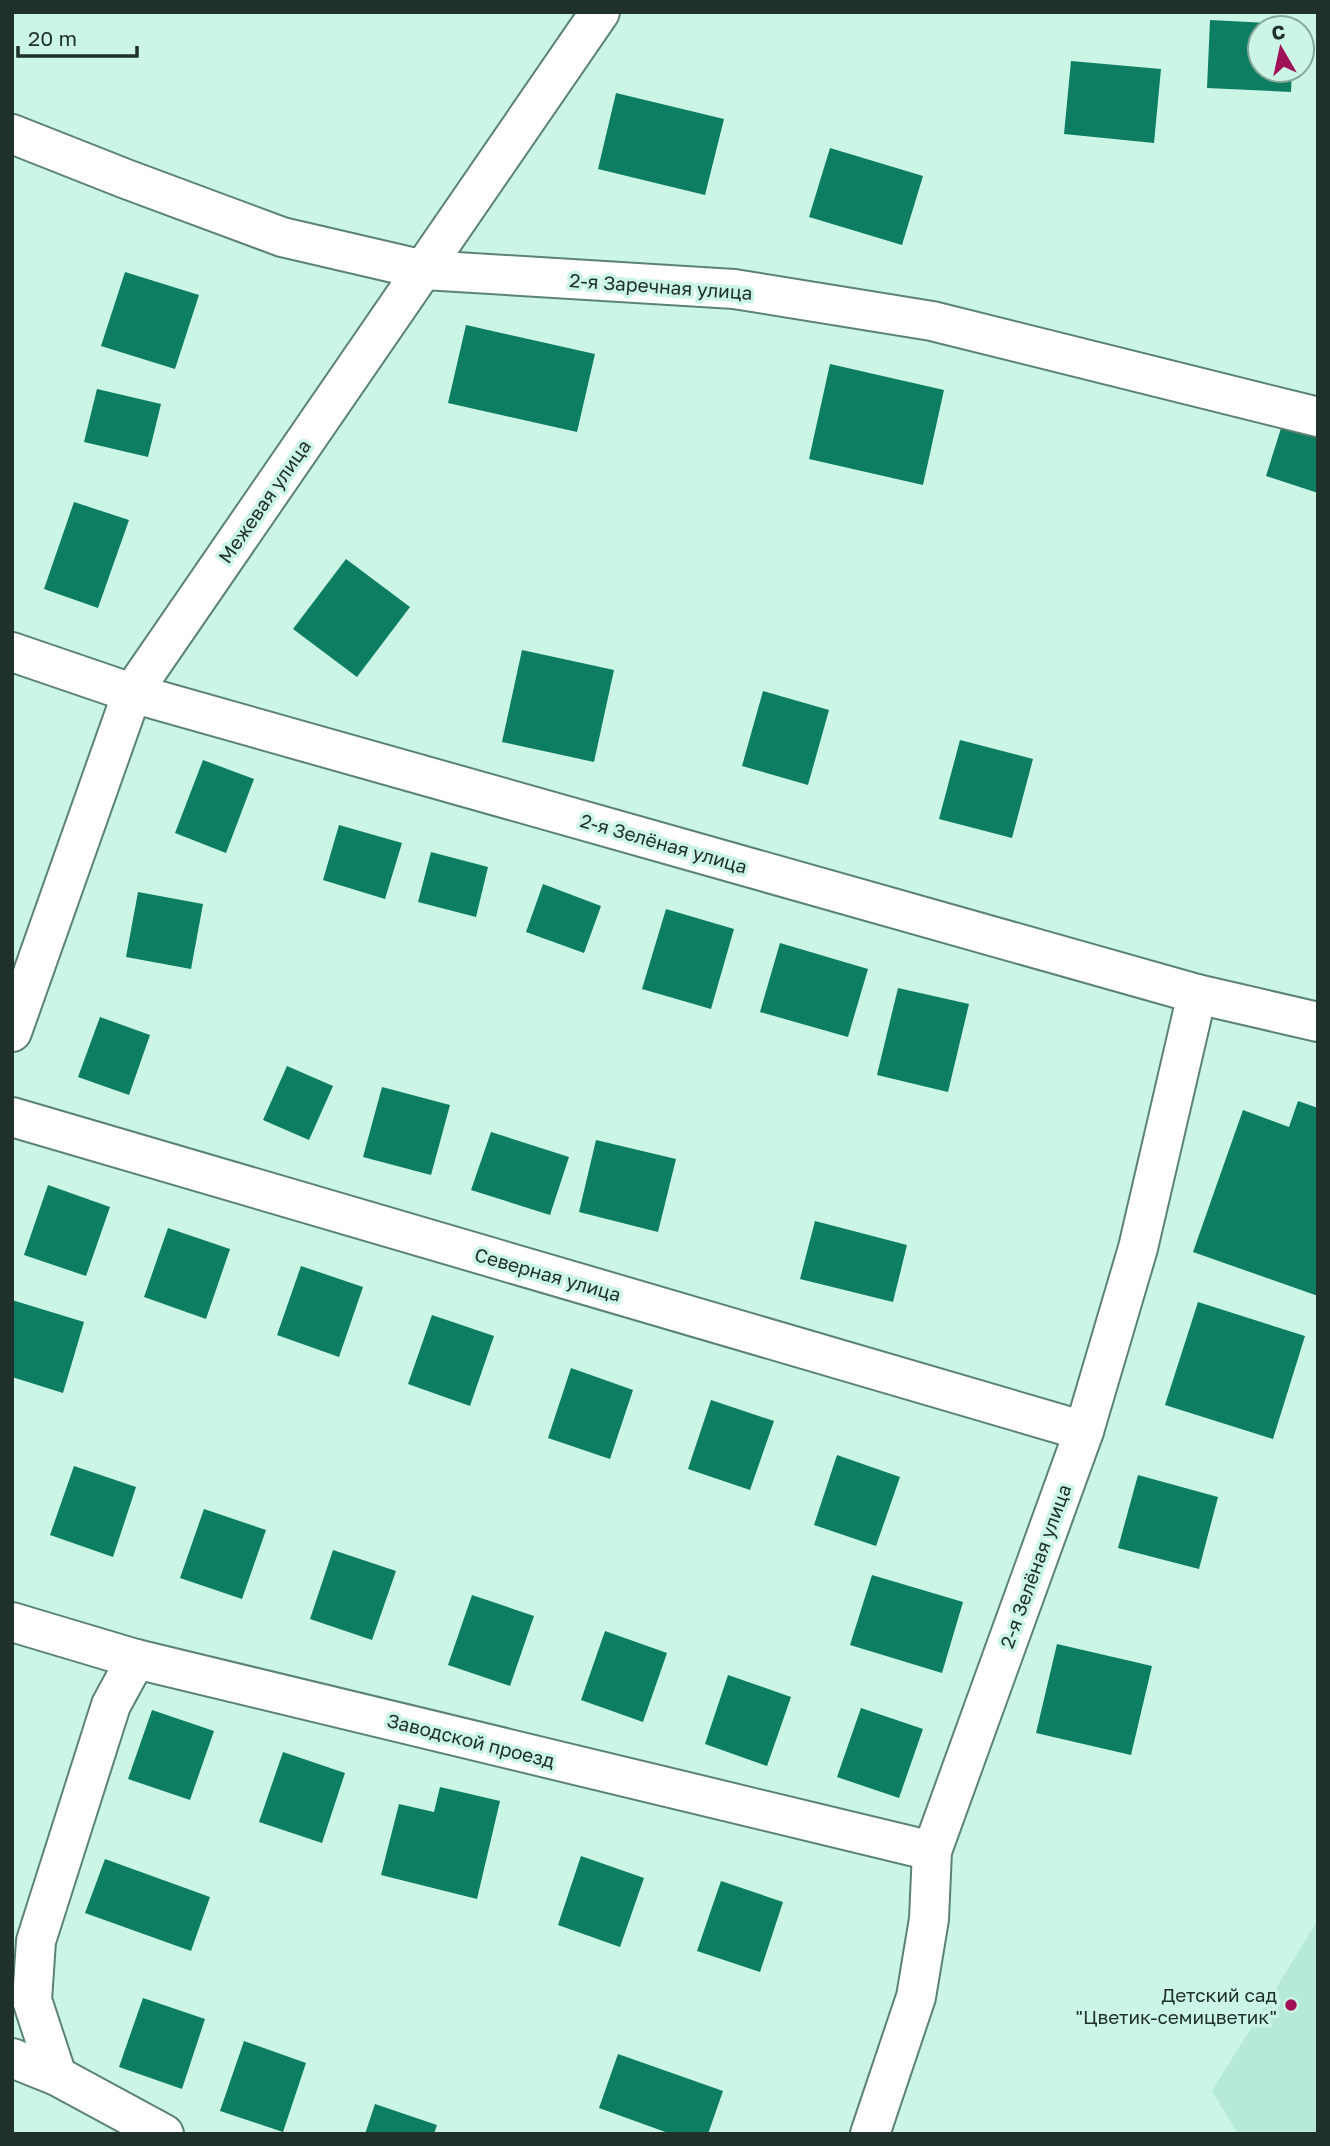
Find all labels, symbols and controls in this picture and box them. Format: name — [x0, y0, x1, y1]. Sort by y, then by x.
scale bar — [18, 14, 136, 58]
north arrow — [1246, 14, 1316, 84]
text: С — [1270, 19, 1287, 44]
text: 20 m — [28, 25, 77, 51]
street label: 2-я Заречная улица — [569, 268, 753, 304]
street label: Межевая улица — [213, 435, 315, 567]
street label: 2-я Зелёная улица — [578, 808, 750, 878]
street label: Северная улица — [472, 1242, 624, 1306]
street label: 2-я Зелёная улица — [995, 1481, 1075, 1651]
street label: Заводской проезд — [385, 1708, 558, 1772]
place label: Детский сад "Цветик-семицветик" — [1076, 1983, 1277, 2028]
marker: Детский сад "Цветик-семицветик" — [1283, 1997, 1299, 2013]

